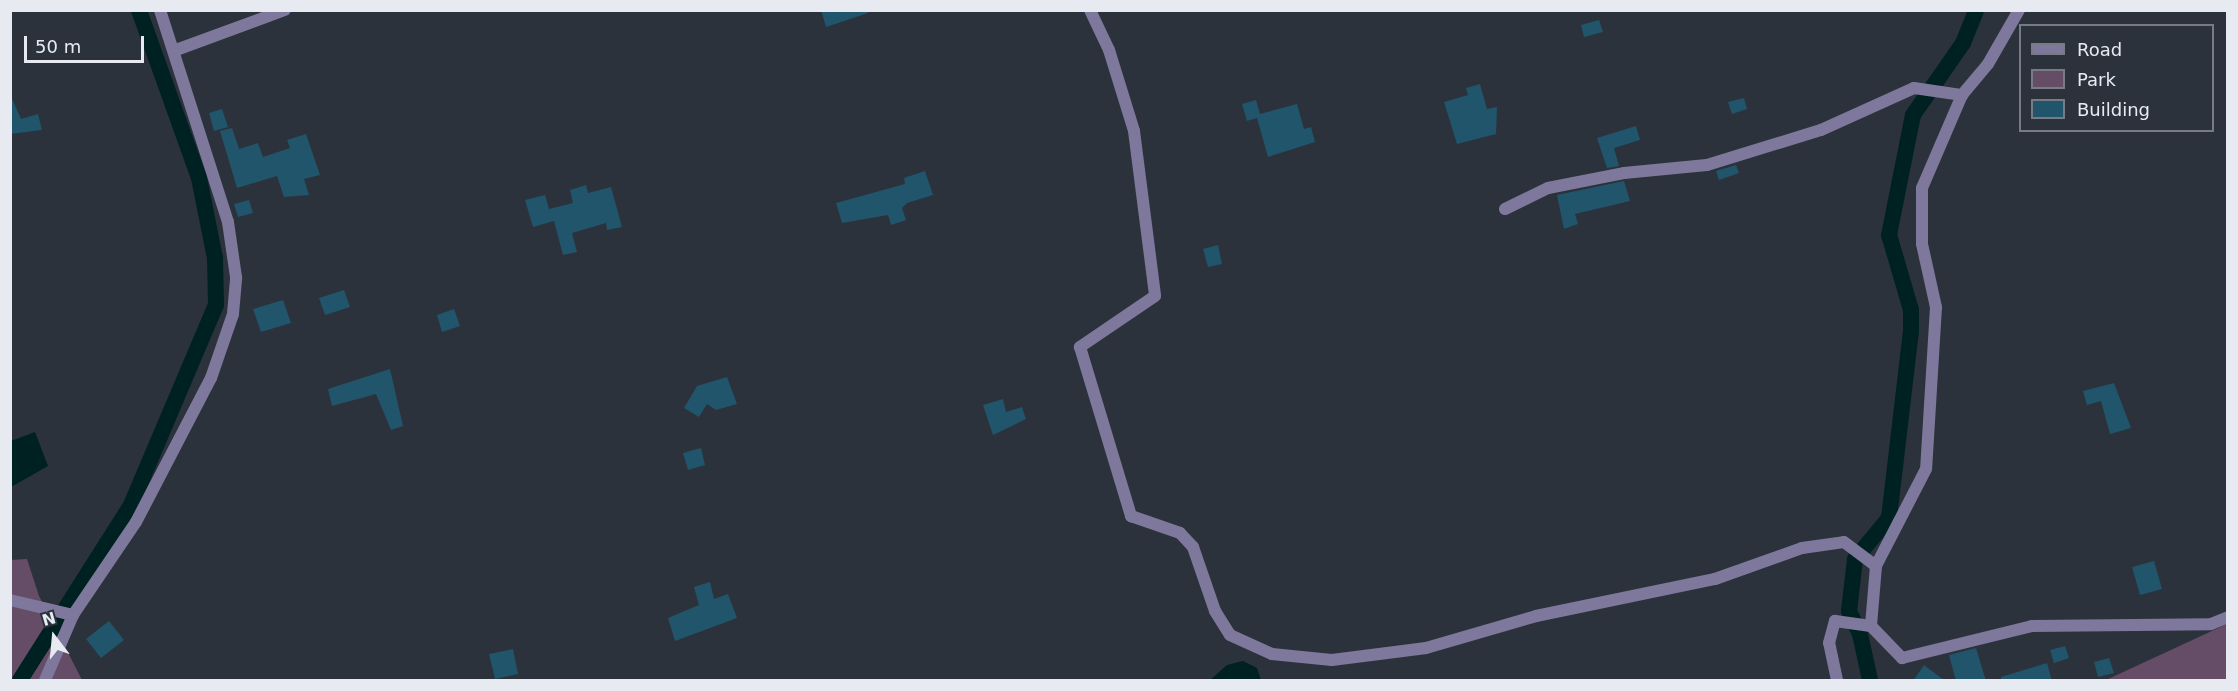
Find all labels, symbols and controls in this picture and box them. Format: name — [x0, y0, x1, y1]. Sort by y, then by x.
scale bar — [27, 24, 147, 62]
legend — [2019, 24, 2214, 132]
text: 50 m — [35, 36, 81, 57]
text: Road — [2077, 39, 2122, 60]
text: Park — [2077, 69, 2116, 90]
text: Building — [2077, 99, 2150, 120]
north arrow — [24, 607, 84, 667]
text: N — [40, 608, 58, 630]

